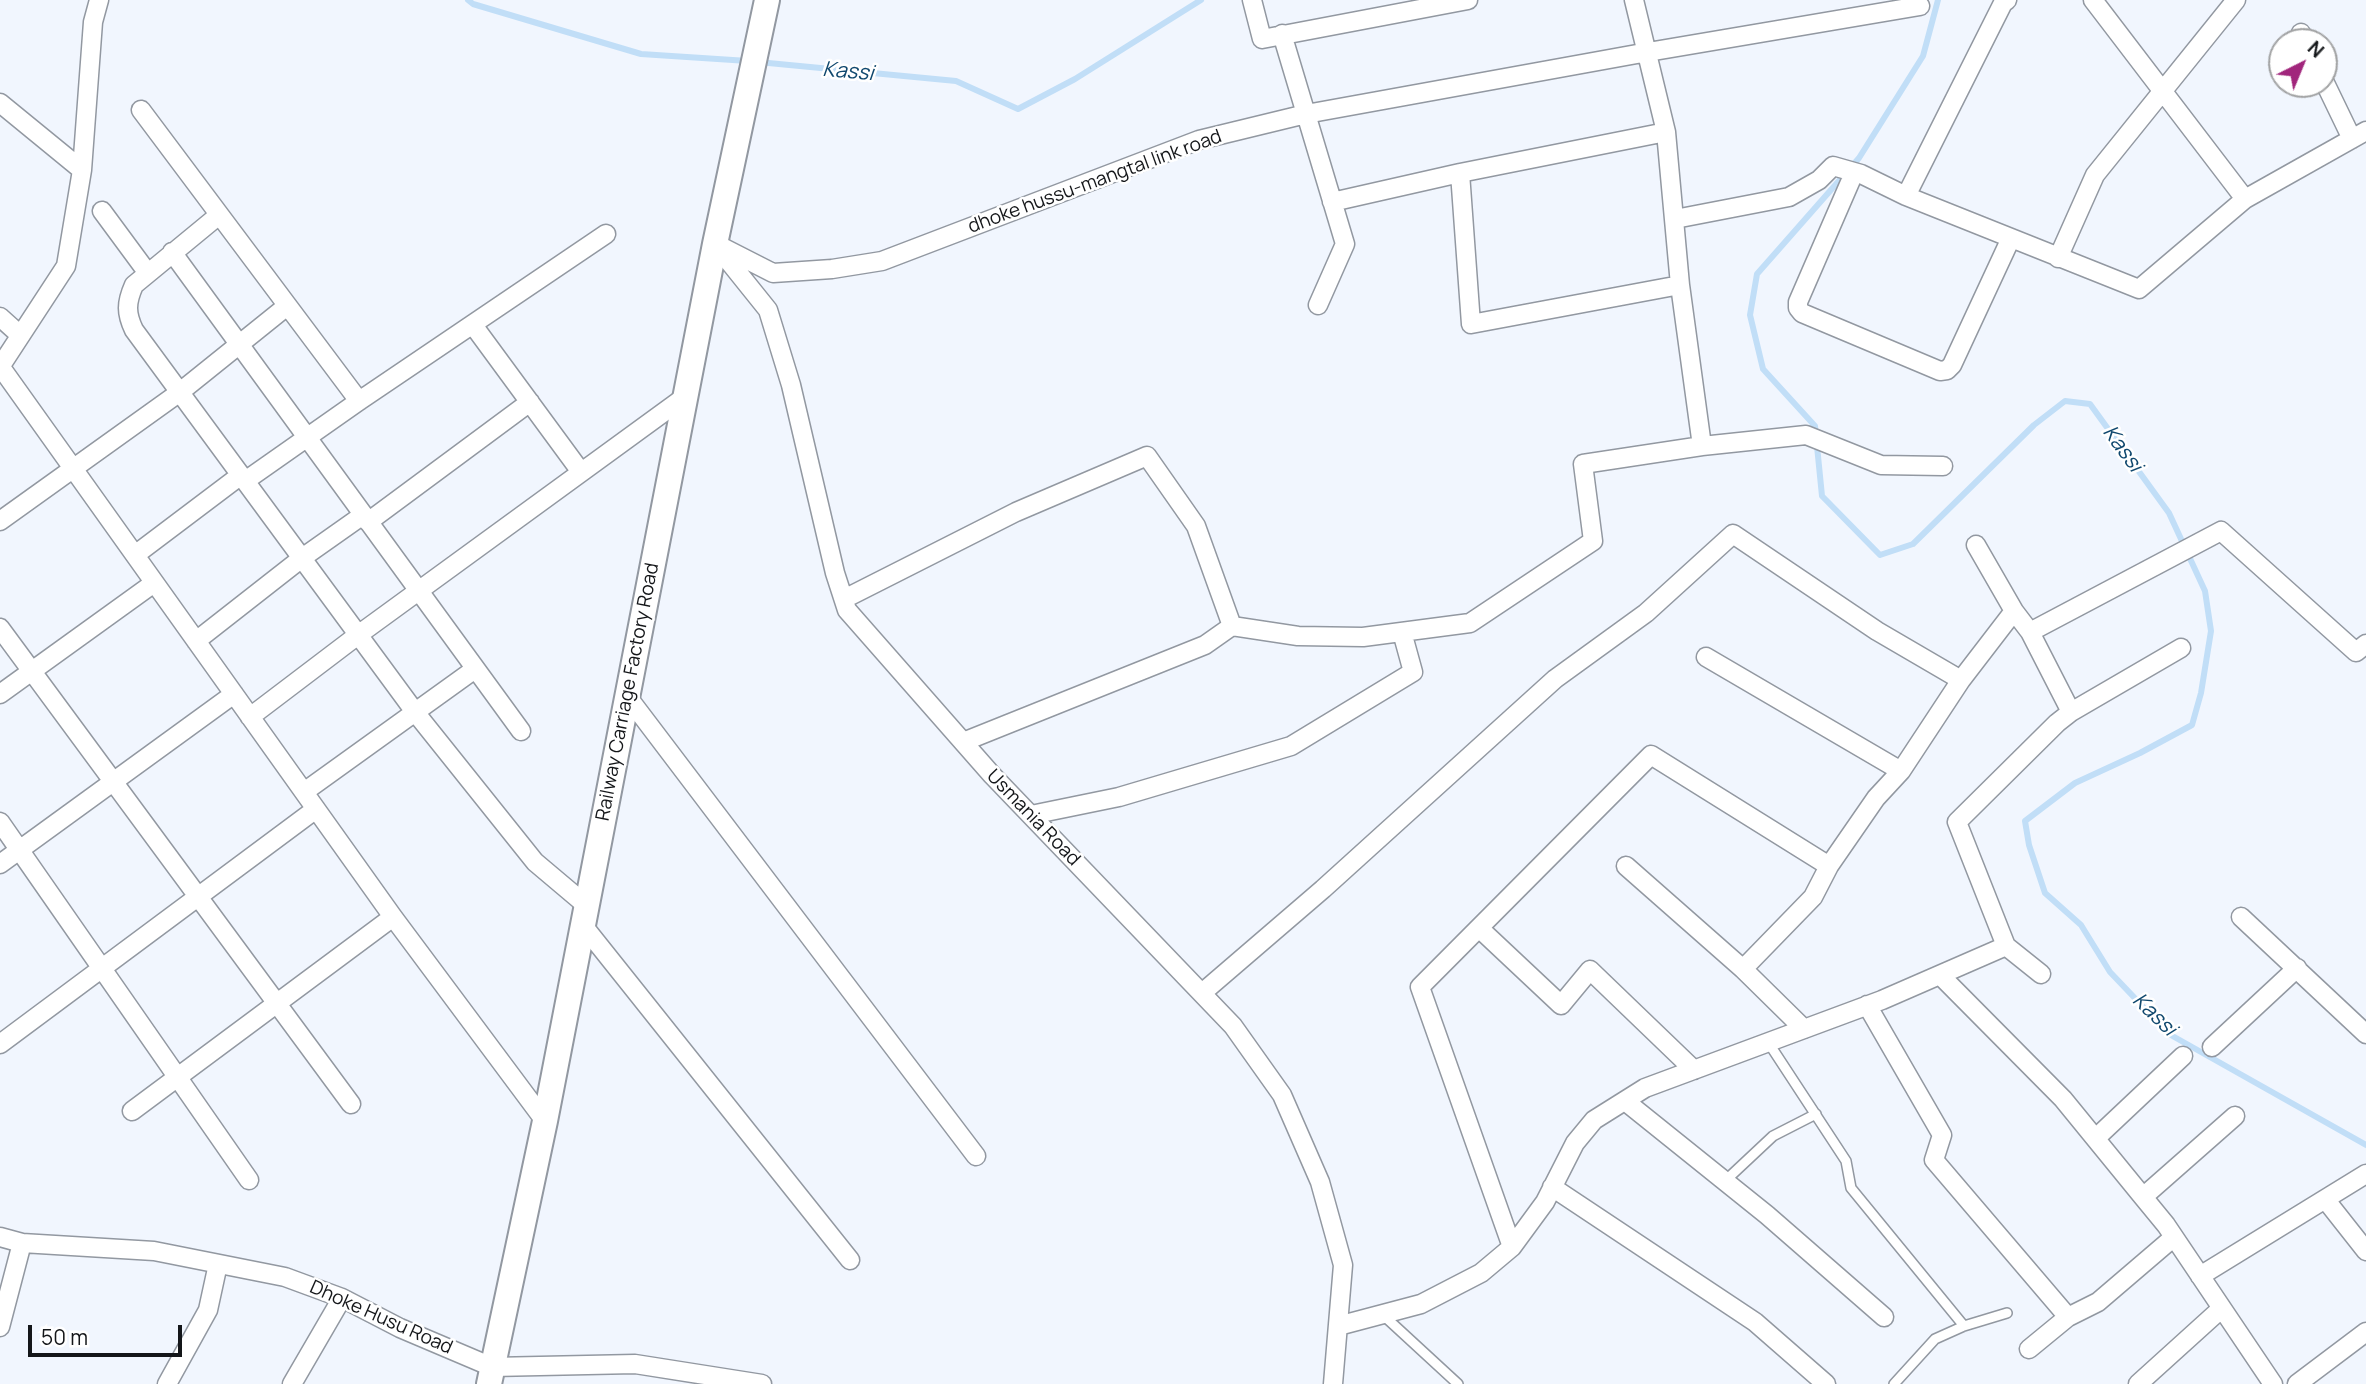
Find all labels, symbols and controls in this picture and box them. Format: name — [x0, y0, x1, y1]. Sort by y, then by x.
north arrow — [2268, 28, 2338, 98]
text: N — [2302, 35, 2330, 63]
water label: Kassi — [821, 57, 875, 87]
street label: dhoke hussu-mangtal link road — [965, 125, 1225, 239]
water label: Kassi — [2097, 421, 2147, 477]
street label: Railway Carriage Factory Road — [592, 561, 664, 823]
street label: Usmania Road — [981, 765, 1085, 871]
water label: Kassi — [2127, 988, 2181, 1042]
street label: Dhoke Husu Road — [306, 1276, 456, 1360]
scale bar — [32, 1310, 186, 1354]
text: 50 m — [41, 1323, 88, 1351]

